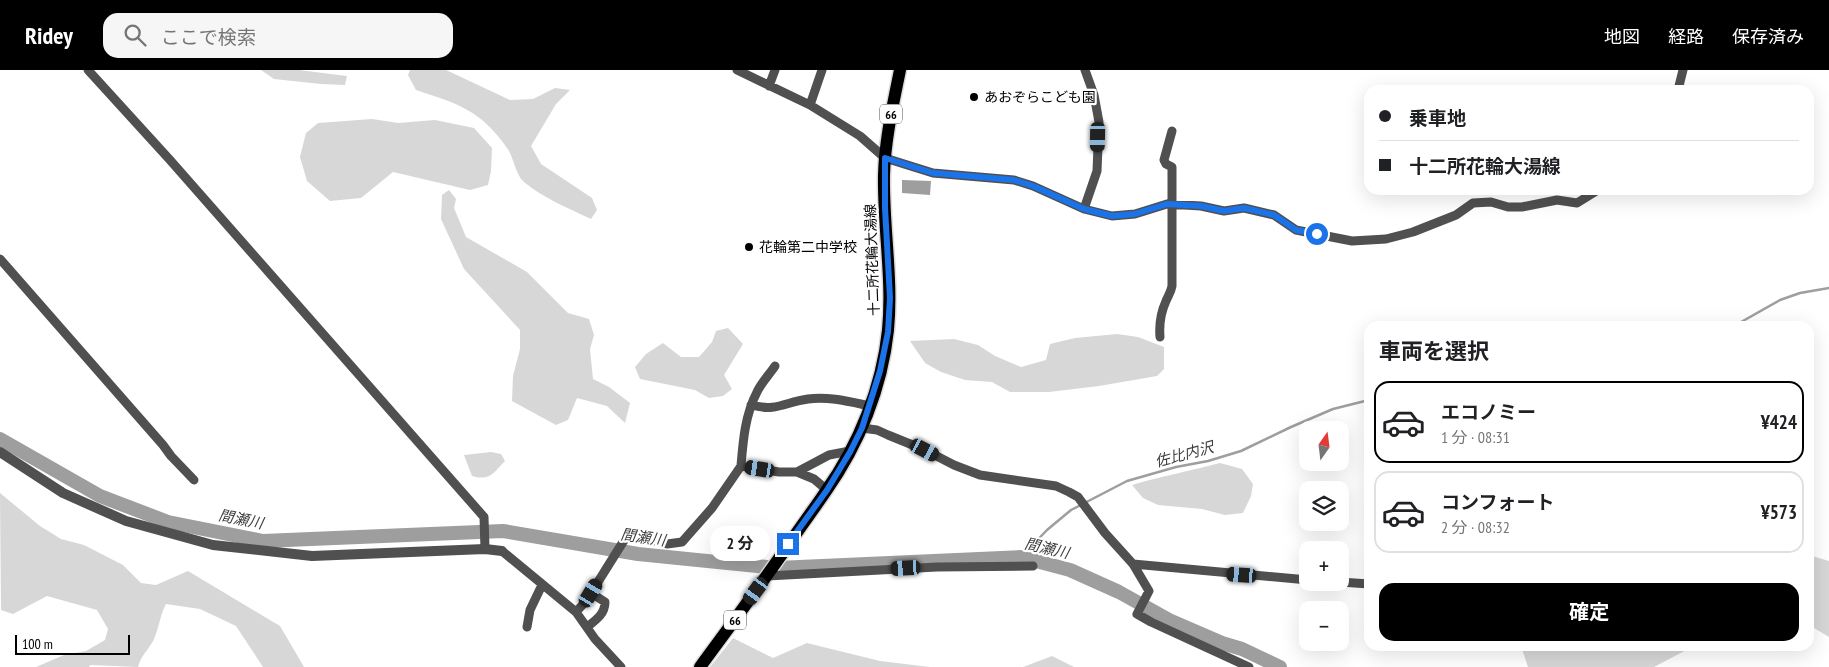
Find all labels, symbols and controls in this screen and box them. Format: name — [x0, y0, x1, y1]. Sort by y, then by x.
search box — [103, 13, 453, 58]
text: Ridey — [25, 20, 73, 51]
icon: search — [121, 21, 149, 49]
text: ここで検索 — [161, 25, 256, 49]
text: 地図 — [1604, 25, 1640, 48]
text: 経路 — [1668, 25, 1704, 48]
text: 保存済み — [1732, 25, 1804, 48]
place label: あおぞらこども園 — [984, 88, 1096, 106]
marker: あおぞらこども園 — [968, 91, 980, 103]
road number: 66 — [880, 104, 902, 124]
text: 乗車地 — [1409, 106, 1466, 130]
car — [1090, 122, 1105, 152]
text: 十二所花輪大湯線 — [1409, 154, 1561, 178]
street label: 十二所花輪大湯線 — [861, 204, 883, 316]
route start — [1306, 223, 1328, 245]
place label: 花輪第二中学校 — [759, 238, 857, 256]
marker: 花輪第二中学校 — [743, 241, 755, 253]
text: 車両を選択 — [1379, 337, 1489, 365]
icon: car — [1381, 400, 1426, 445]
text: エコノミー — [1441, 400, 1536, 424]
text: ¥424 — [1761, 410, 1797, 434]
north arrow — [1299, 421, 1349, 471]
map controls — [1299, 421, 1349, 651]
text: 1 分 · 08:31 — [1441, 427, 1510, 447]
car — [908, 436, 941, 464]
water label: 佐比内沢 — [1153, 437, 1217, 471]
car — [744, 459, 775, 479]
button: layers — [1299, 481, 1349, 531]
icon: car — [1381, 490, 1426, 535]
text: コンフォート — [1441, 490, 1554, 514]
text: ¥573 — [1761, 500, 1797, 524]
water label: 間瀬川 — [217, 505, 267, 533]
text: 2 分 · 08:32 — [1441, 517, 1510, 537]
water label: 間瀬川 — [619, 524, 669, 550]
callout: 2 分 — [710, 526, 770, 562]
text: 2 分 — [727, 533, 753, 553]
route end — [777, 533, 799, 555]
water label: 間瀬川 — [1023, 534, 1073, 563]
button: + — [1299, 541, 1349, 591]
car — [890, 560, 921, 576]
car — [1226, 566, 1257, 584]
car — [741, 574, 770, 608]
car — [576, 576, 605, 610]
button: 確定 — [1379, 583, 1799, 641]
button: − — [1299, 601, 1349, 651]
road number: 66 — [724, 610, 746, 630]
scale bar — [15, 632, 130, 655]
text: 100 m — [22, 635, 53, 653]

